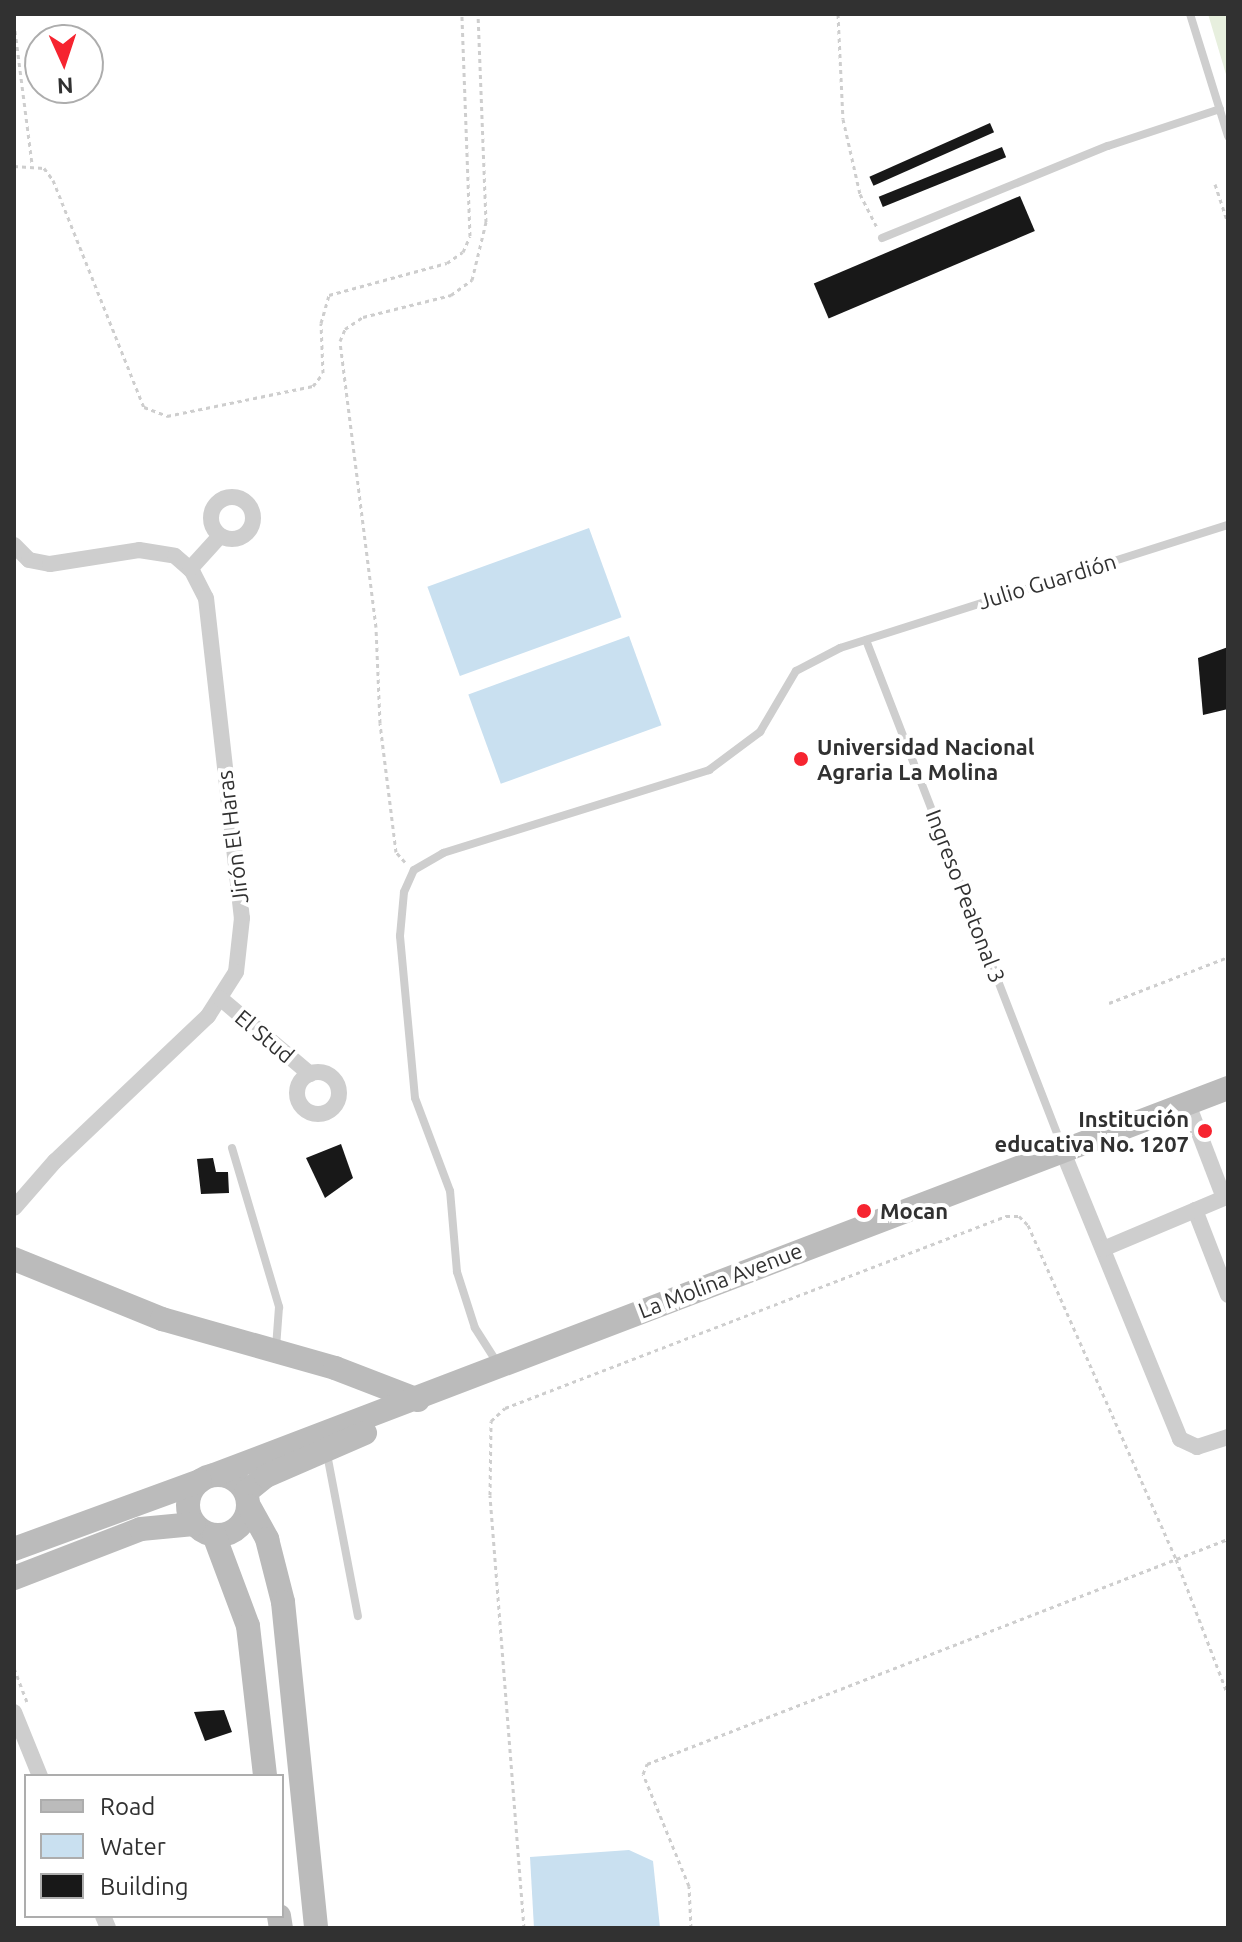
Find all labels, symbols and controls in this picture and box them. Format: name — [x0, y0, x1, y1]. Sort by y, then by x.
north arrow — [24, 24, 104, 104]
text: N — [56, 74, 74, 99]
street label: Julio Guardión — [975, 547, 1119, 615]
place label: Universidad Nacional Agraria La Molina — [817, 733, 1034, 784]
marker: Universidad Nacional Agraria La Molina — [792, 750, 810, 768]
street label: Jirón El Haras — [211, 769, 253, 905]
street label: Ingreso Peatonal 3 — [921, 806, 1011, 986]
street label: El Stud — [230, 1004, 300, 1068]
place label: Institución educativa No. 1207 — [994, 1105, 1189, 1156]
marker: Institución educativa No. 1207 — [1196, 1122, 1214, 1140]
place label: Mocan — [880, 1198, 948, 1224]
marker: Mocan — [855, 1202, 873, 1220]
street label: La Molina Avenue — [634, 1237, 806, 1323]
legend — [24, 1774, 284, 1918]
text: Road — [100, 1793, 155, 1820]
text: Water — [100, 1833, 166, 1860]
text: Building — [100, 1873, 188, 1900]

